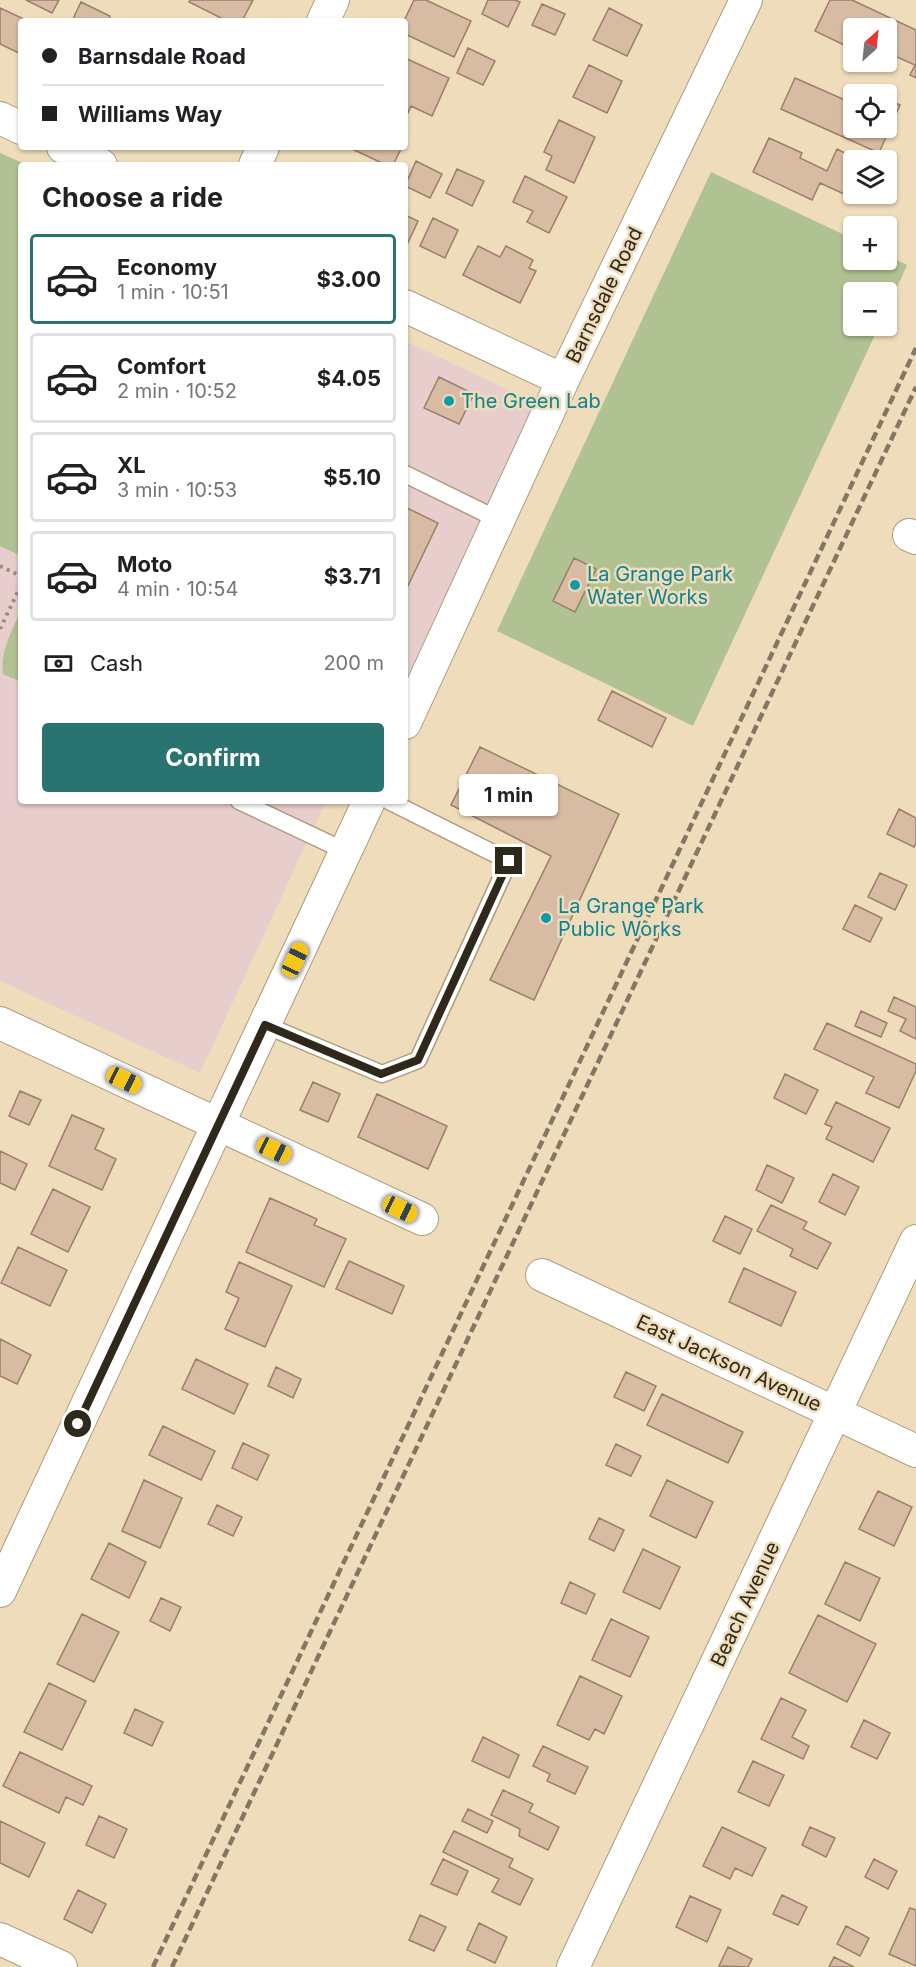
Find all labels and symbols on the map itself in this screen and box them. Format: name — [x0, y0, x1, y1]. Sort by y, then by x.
north arrow — [843, 18, 897, 72]
street label: Barnsdale Road — [561, 223, 647, 367]
place label: The Green Lab — [461, 389, 601, 413]
marker: The Green Lab — [442, 394, 456, 408]
place label: La Grange Park Water Works — [587, 562, 733, 609]
marker: La Grange Park Water Works — [568, 578, 582, 592]
callout: 1 min — [460, 774, 558, 816]
route end — [495, 847, 522, 874]
place label: La Grange Park Public Works — [558, 894, 704, 941]
marker: La Grange Park Public Works — [539, 911, 553, 925]
car — [279, 940, 311, 980]
car — [104, 1064, 144, 1096]
car — [254, 1134, 294, 1166]
car — [380, 1193, 420, 1225]
street label: East Jackson Avenue — [633, 1310, 825, 1416]
route start — [64, 1410, 91, 1437]
street label: Beach Avenue — [706, 1538, 784, 1670]

